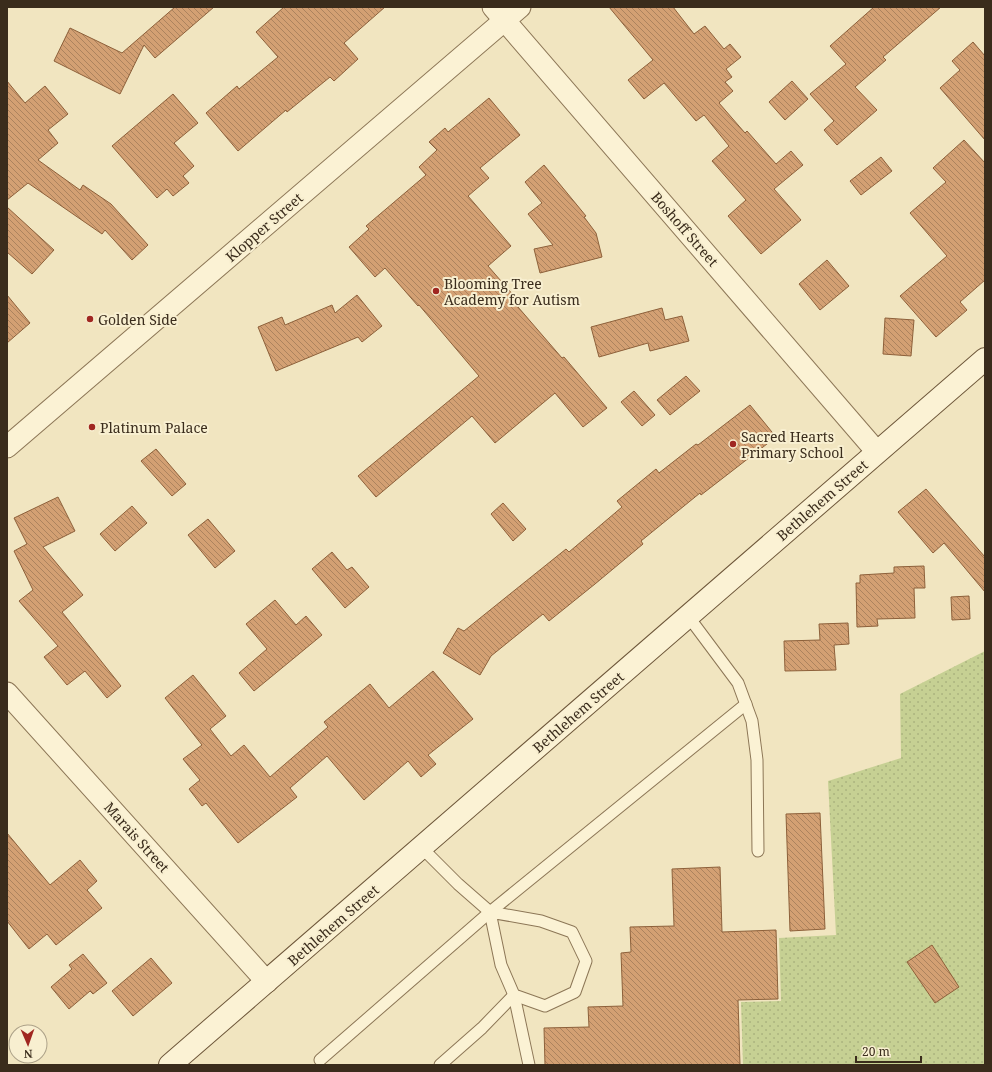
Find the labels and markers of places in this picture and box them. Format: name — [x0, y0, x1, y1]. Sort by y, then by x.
place label: Blooming Tree Academy for Autism — [444, 274, 580, 309]
marker: Blooming Tree Academy for Autism — [431, 286, 441, 296]
place label: Golden Side — [98, 310, 177, 329]
marker: Golden Side — [85, 314, 95, 324]
place label: Platinum Palace — [100, 418, 208, 437]
marker: Platinum Palace — [87, 422, 97, 432]
place label: Sacred Hearts Primary School — [741, 427, 844, 462]
marker: Sacred Hearts Primary School — [728, 439, 738, 449]

